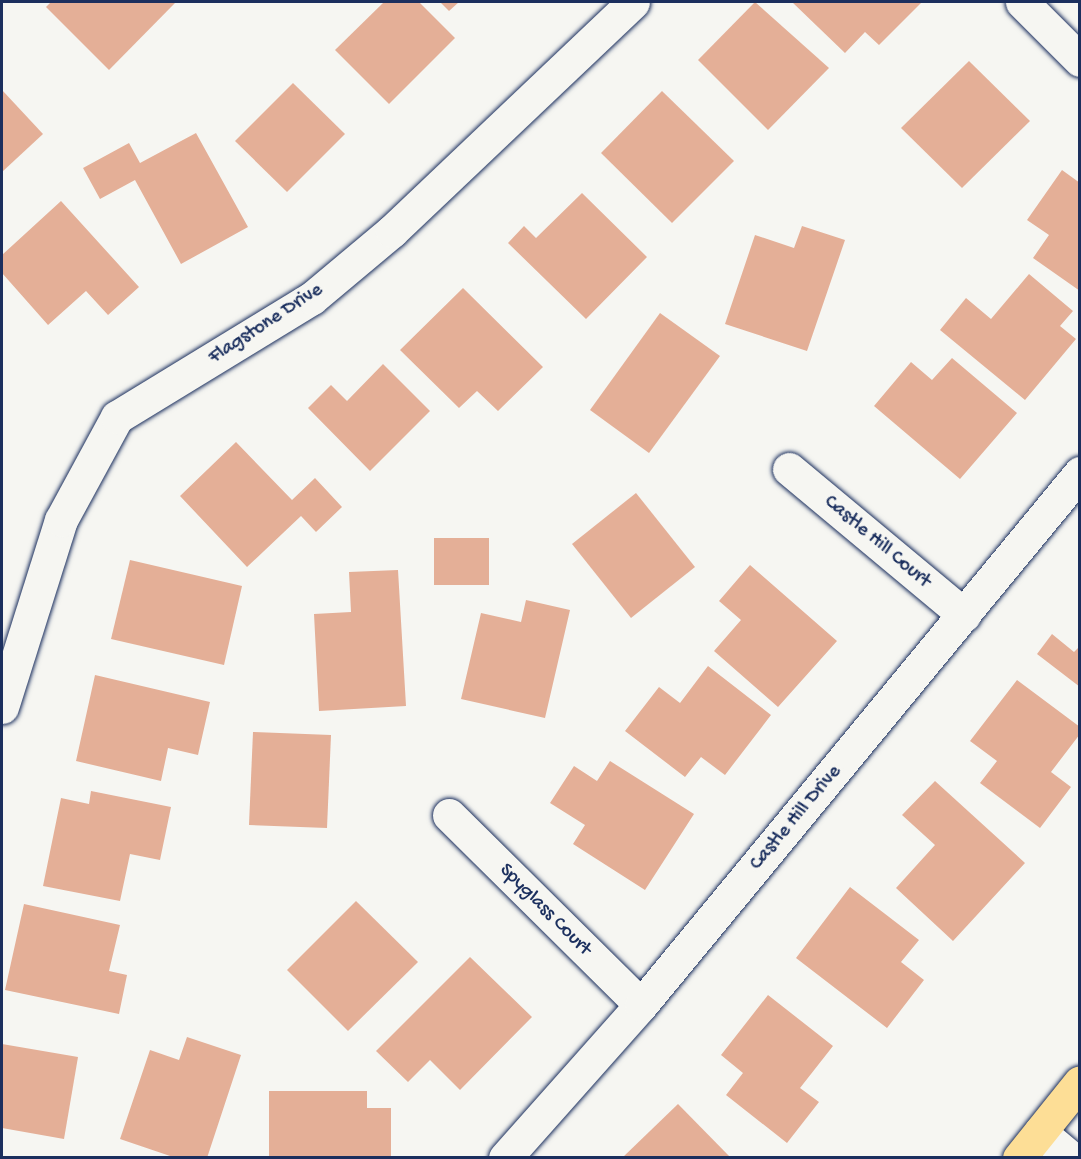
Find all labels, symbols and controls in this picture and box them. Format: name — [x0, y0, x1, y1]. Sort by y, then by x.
street label: Flagstone Drive — [204, 278, 328, 370]
street label: Castle Hill Court — [819, 490, 935, 594]
street label: Castle Hill Drive — [745, 761, 847, 875]
street label: Spyglass Court — [494, 859, 596, 961]

